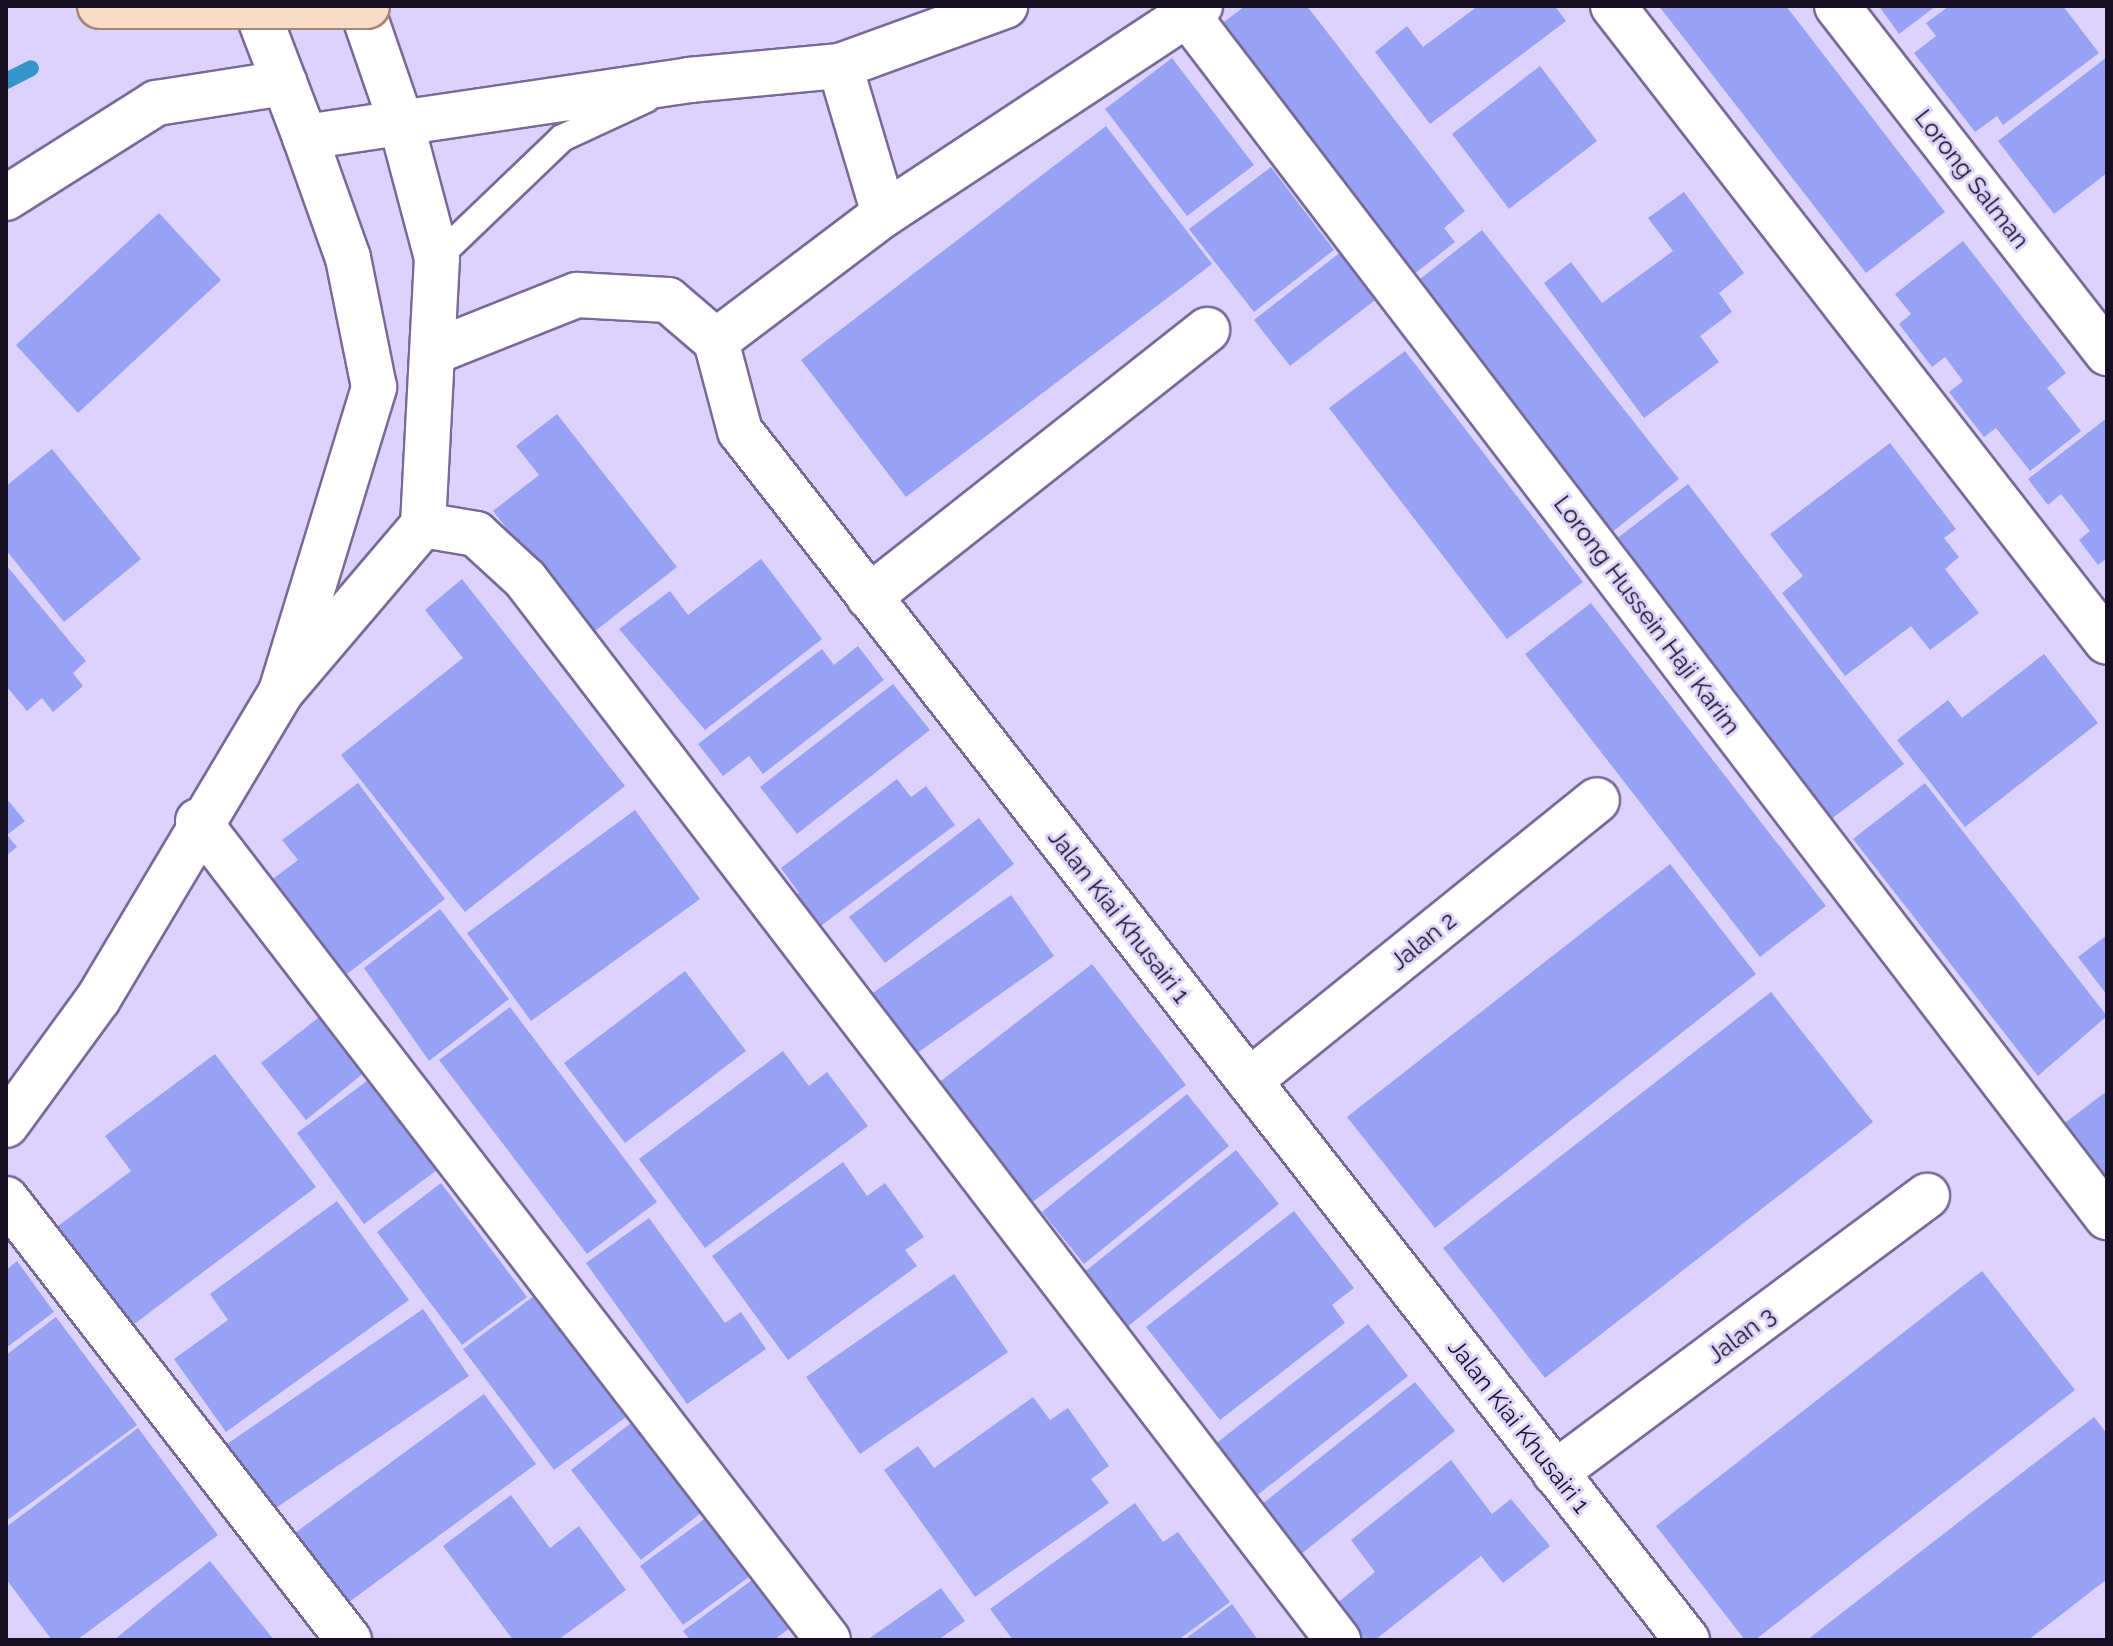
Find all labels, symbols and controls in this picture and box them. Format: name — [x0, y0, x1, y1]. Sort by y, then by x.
street label: Lorong Salman — [1909, 104, 2035, 254]
street label: Lorong Hussein Haji Karim — [1548, 490, 1746, 740]
street label: Jalan Kiai Khusairi 1 — [1042, 823, 1196, 1009]
street label: Jalan 2 — [1384, 906, 1462, 976]
street label: Jalan 3 — [1702, 1300, 1780, 1370]
street label: Jalan Kiai Khusairi 1 — [1442, 1333, 1596, 1519]

